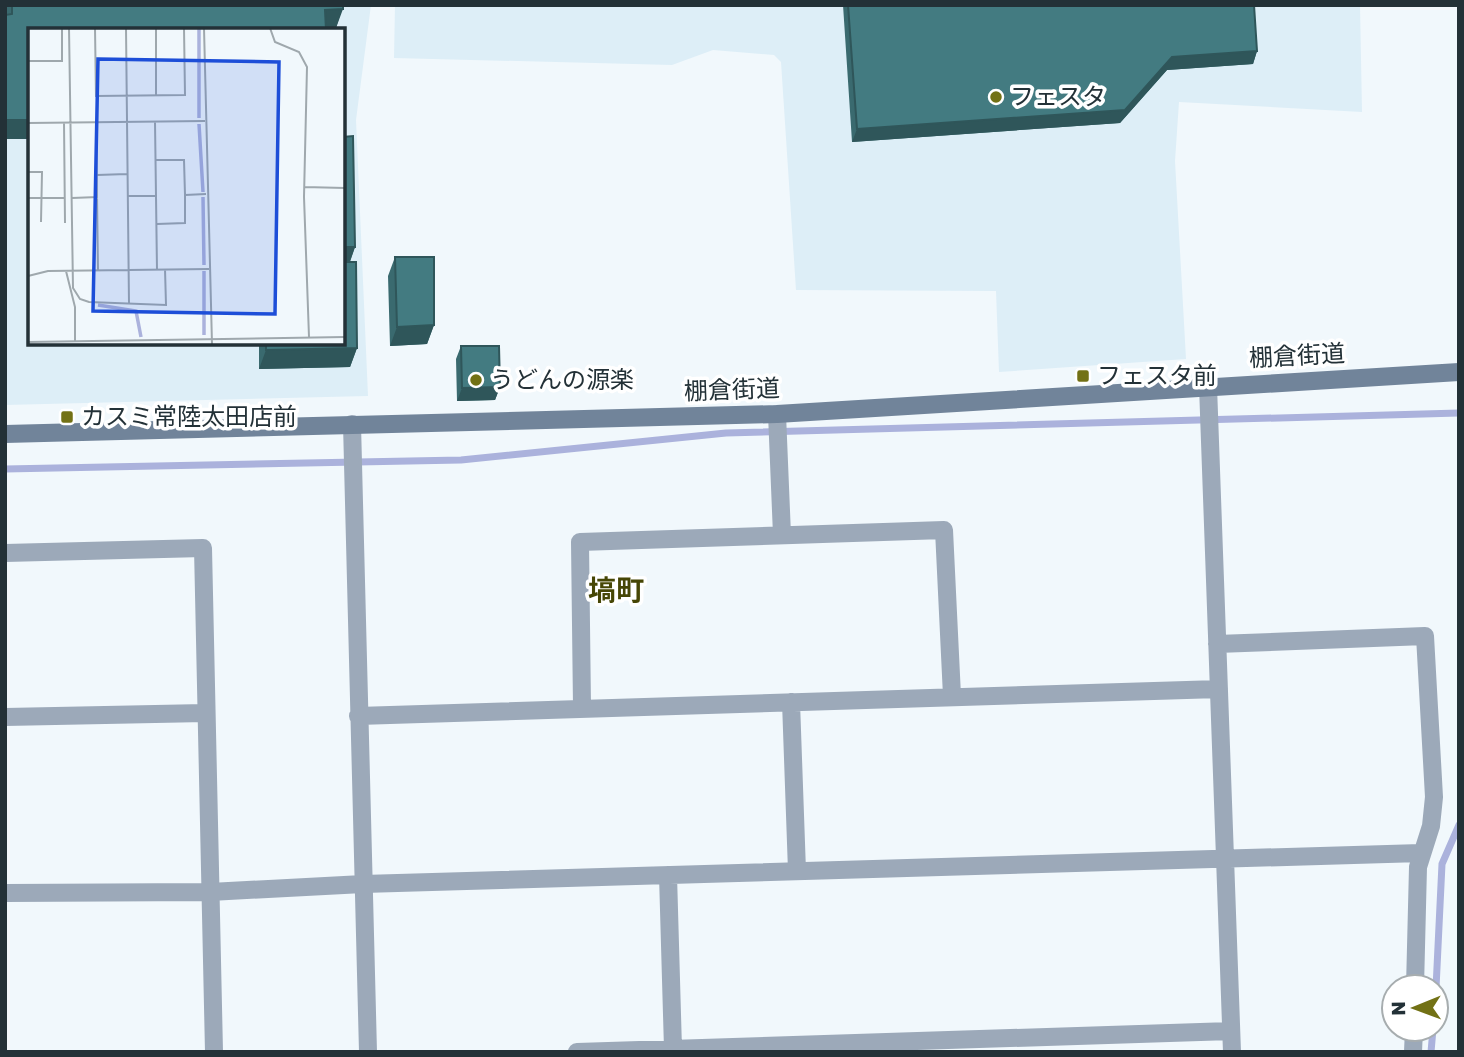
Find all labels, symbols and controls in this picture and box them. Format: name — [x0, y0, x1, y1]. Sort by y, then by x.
inset map — [28, 28, 345, 345]
place label: フェスタ — [1010, 81, 1106, 110]
marker: フェスタ — [988, 89, 1004, 105]
street label: 棚倉街道 — [1248, 338, 1346, 371]
place label: フェスタ前 — [1097, 360, 1217, 389]
place label: うどんの源楽 — [490, 364, 634, 393]
marker: フェスタ前 — [1075, 368, 1091, 384]
marker: うどんの源楽 — [468, 372, 484, 388]
street label: 棚倉街道 — [683, 372, 780, 405]
place label: カスミ常陸太田店前 — [81, 401, 297, 430]
marker: カスミ常陸太田店前 — [59, 409, 75, 425]
district label: 塙町 — [588, 573, 644, 606]
north arrow — [1380, 973, 1450, 1043]
text: N — [1386, 1001, 1409, 1016]

